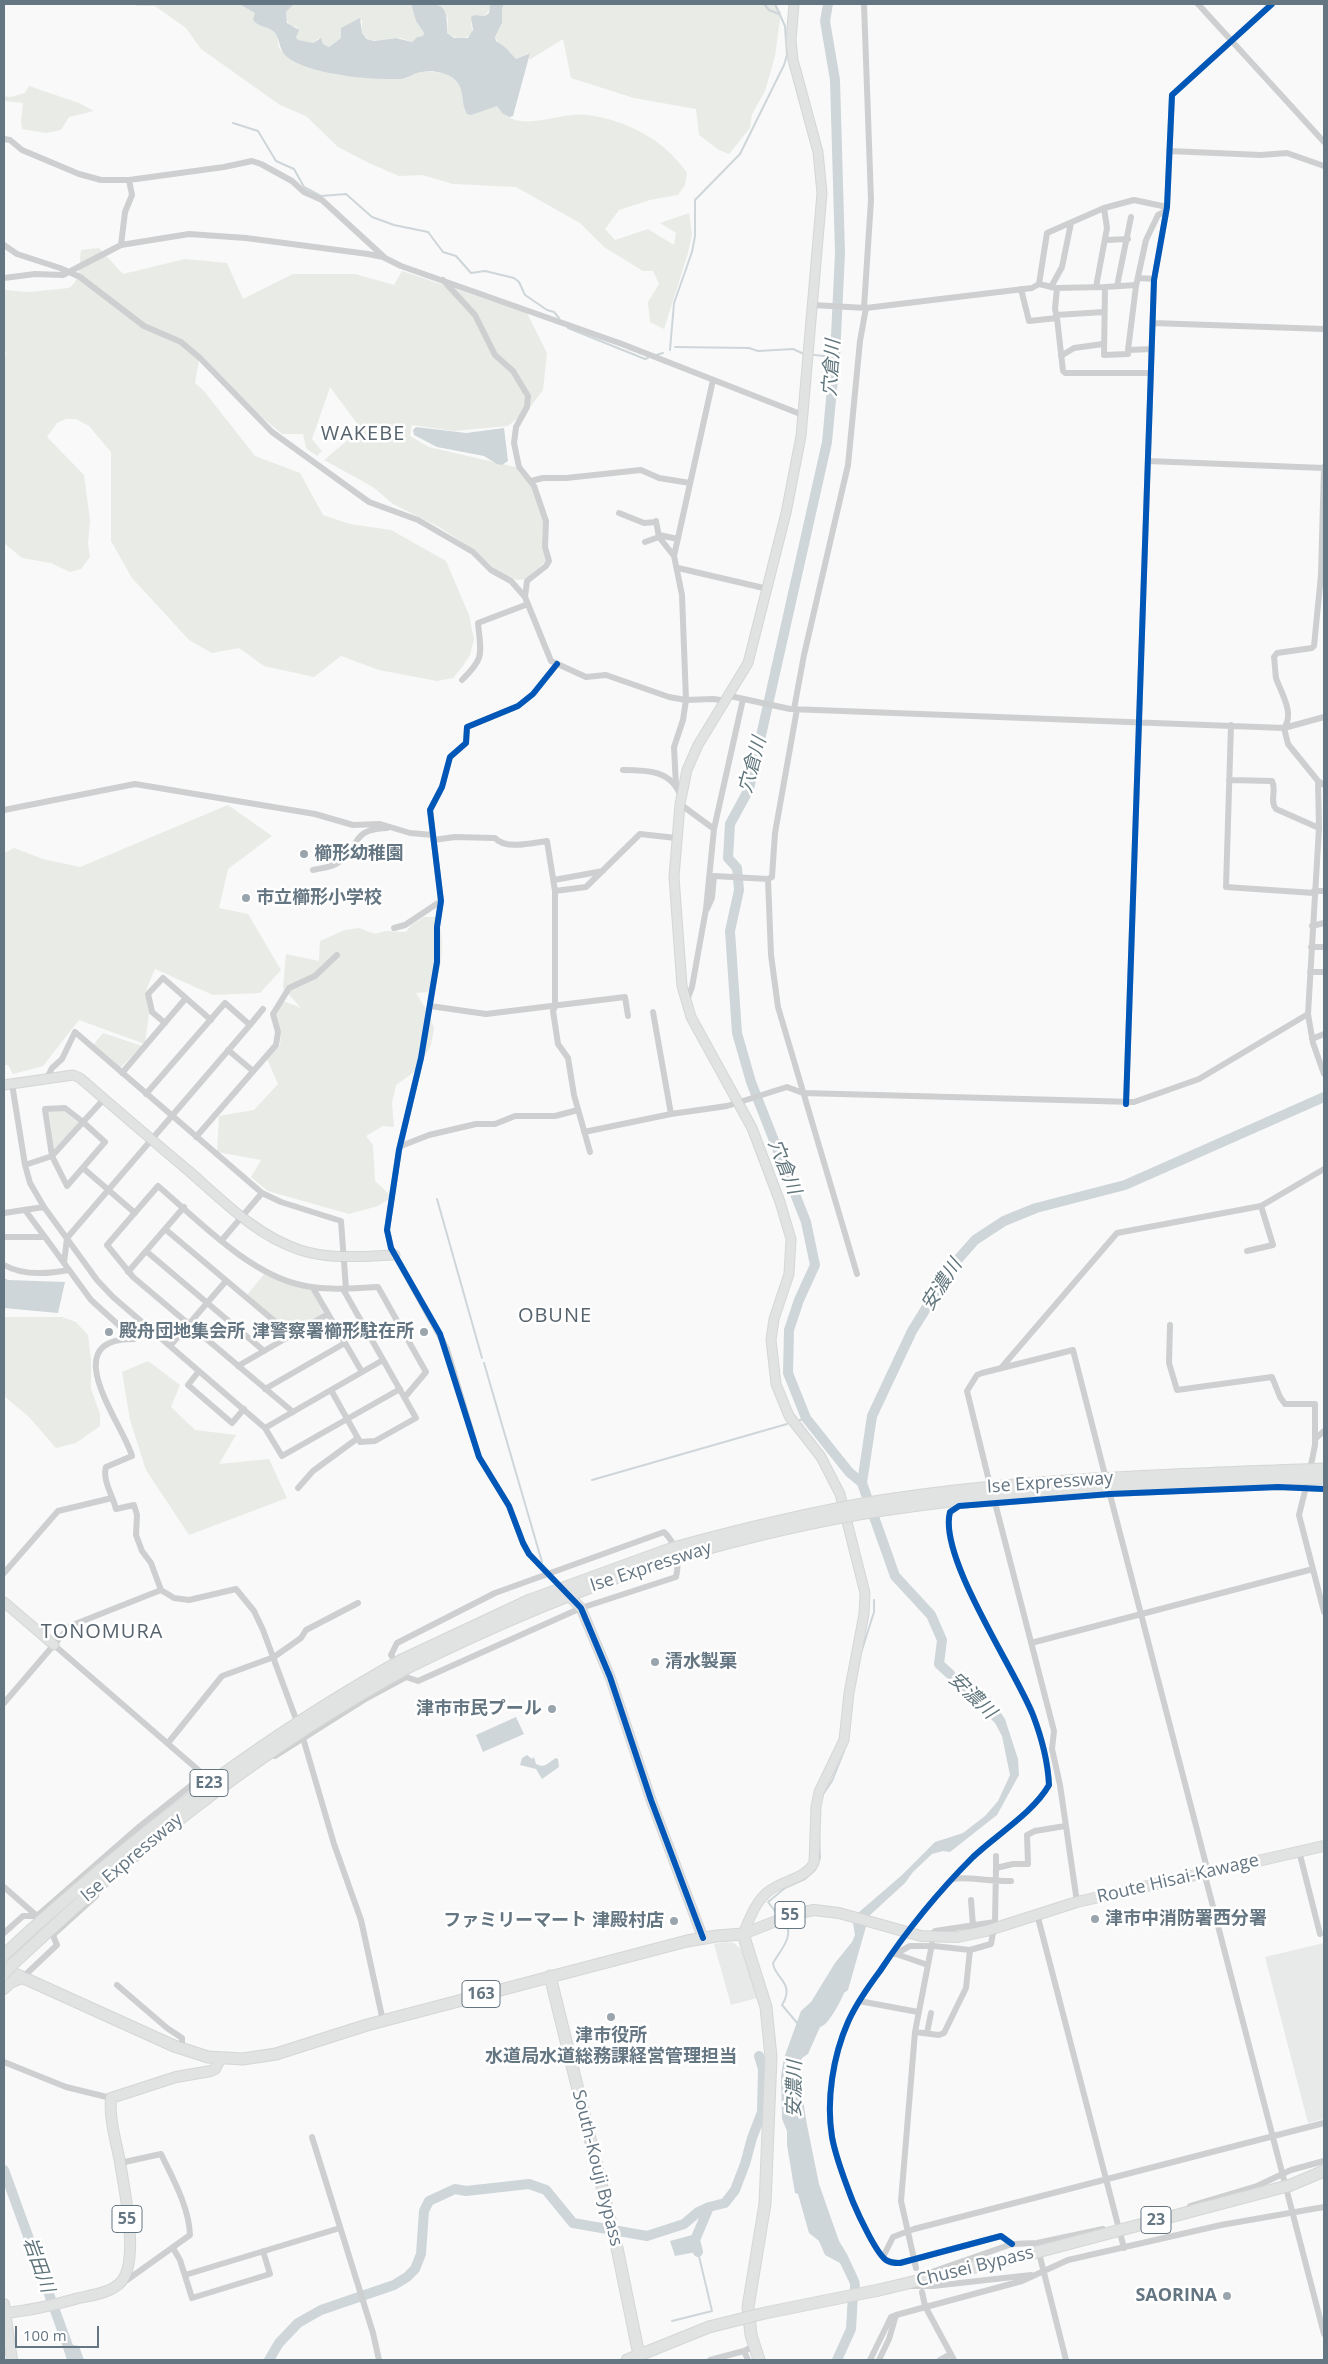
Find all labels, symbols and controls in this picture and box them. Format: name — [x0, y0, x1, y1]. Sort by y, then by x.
water label: 穴倉川 — [819, 339, 845, 397]
district label: WAKEBE — [320, 422, 406, 446]
water label: 穴倉川 — [735, 735, 771, 795]
place label: 櫛形幼稚園 — [314, 843, 404, 865]
marker: 櫛形幼稚園 — [298, 848, 310, 860]
place label: 市立櫛形小学校 — [256, 887, 382, 909]
marker: 市立櫛形小学校 — [240, 892, 252, 904]
water label: 穴倉川 — [763, 1136, 805, 1198]
water label: 安濃川 — [917, 1255, 967, 1315]
district label: OBUNE — [517, 1304, 593, 1328]
place label: 殿舟団地集会所 — [119, 1321, 245, 1343]
place label: 津警察署櫛形駐在所 — [252, 1321, 414, 1343]
marker: 殿舟団地集会所 — [103, 1326, 115, 1338]
marker: 津警察署櫛形駐在所 — [418, 1326, 430, 1338]
street label: Ise Expressway — [986, 1468, 1114, 1498]
street label: Ise Expressway — [588, 1537, 714, 1597]
district label: TONOMURA — [40, 1620, 164, 1644]
place label: 清水製菓 — [665, 1651, 737, 1673]
marker: 清水製菓 — [649, 1656, 661, 1668]
water label: 安濃川 — [944, 1668, 1000, 1724]
place label: 津市市民プール — [416, 1698, 542, 1720]
marker: 津市市民プール — [546, 1703, 558, 1715]
road number: E23 — [190, 1770, 228, 1796]
street label: Ise Expressway — [77, 1809, 187, 1907]
street label: Route Hisai-Kawage — [1095, 1850, 1261, 1908]
road number: 55 — [775, 1902, 805, 1928]
place label: 津市中消防署西分署 — [1105, 1908, 1267, 1930]
place label: ファミリーマート 津殿村店 — [443, 1910, 664, 1932]
marker: 津市中消防署西分署 — [1089, 1913, 1101, 1925]
marker: ファミリーマート 津殿村店 — [668, 1915, 680, 1927]
road number: 163 — [462, 1980, 500, 2008]
marker: 津市役所 水道局水道総務課経営管理担当 — [605, 2011, 617, 2023]
place label: 津市役所 水道局水道総務課経営管理担当 — [485, 2025, 737, 2068]
water label: 安濃川 — [783, 2060, 807, 2118]
street label: South-Kouji Bypass — [567, 2088, 627, 2248]
road number: 55 — [112, 2206, 142, 2232]
road number: 23 — [1141, 2206, 1171, 2234]
water label: 岩田川 — [18, 2234, 58, 2296]
street label: Chusei Bypass — [914, 2242, 1036, 2292]
place label: SAORINA — [1135, 2285, 1217, 2307]
marker: SAORINA — [1221, 2290, 1233, 2302]
scale bar — [18, 2316, 101, 2348]
text: 100 m — [23, 2325, 67, 2345]

